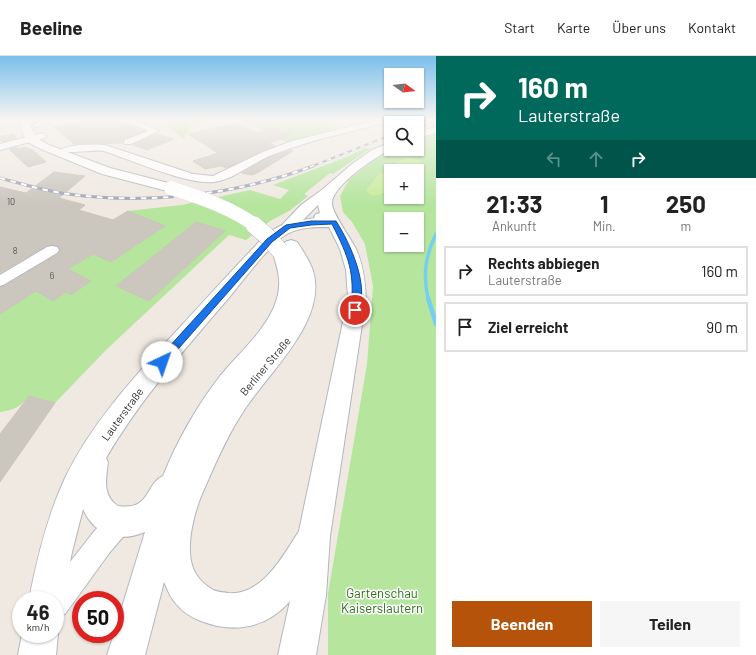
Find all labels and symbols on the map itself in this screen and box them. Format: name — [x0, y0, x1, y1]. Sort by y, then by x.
north arrow — [384, 68, 424, 108]
house number: 10 — [7, 196, 15, 207]
house number: 8 — [13, 245, 18, 256]
house number: 6 — [50, 270, 55, 281]
pin — [338, 293, 372, 327]
street label: Berliner Straße — [237, 334, 293, 398]
position arrow — [141, 341, 183, 383]
street label: Lauterstraße — [98, 385, 146, 443]
park label: Gartenschau Kaiserslautern — [341, 585, 423, 616]
speed limit sign: 50 — [72, 591, 124, 643]

